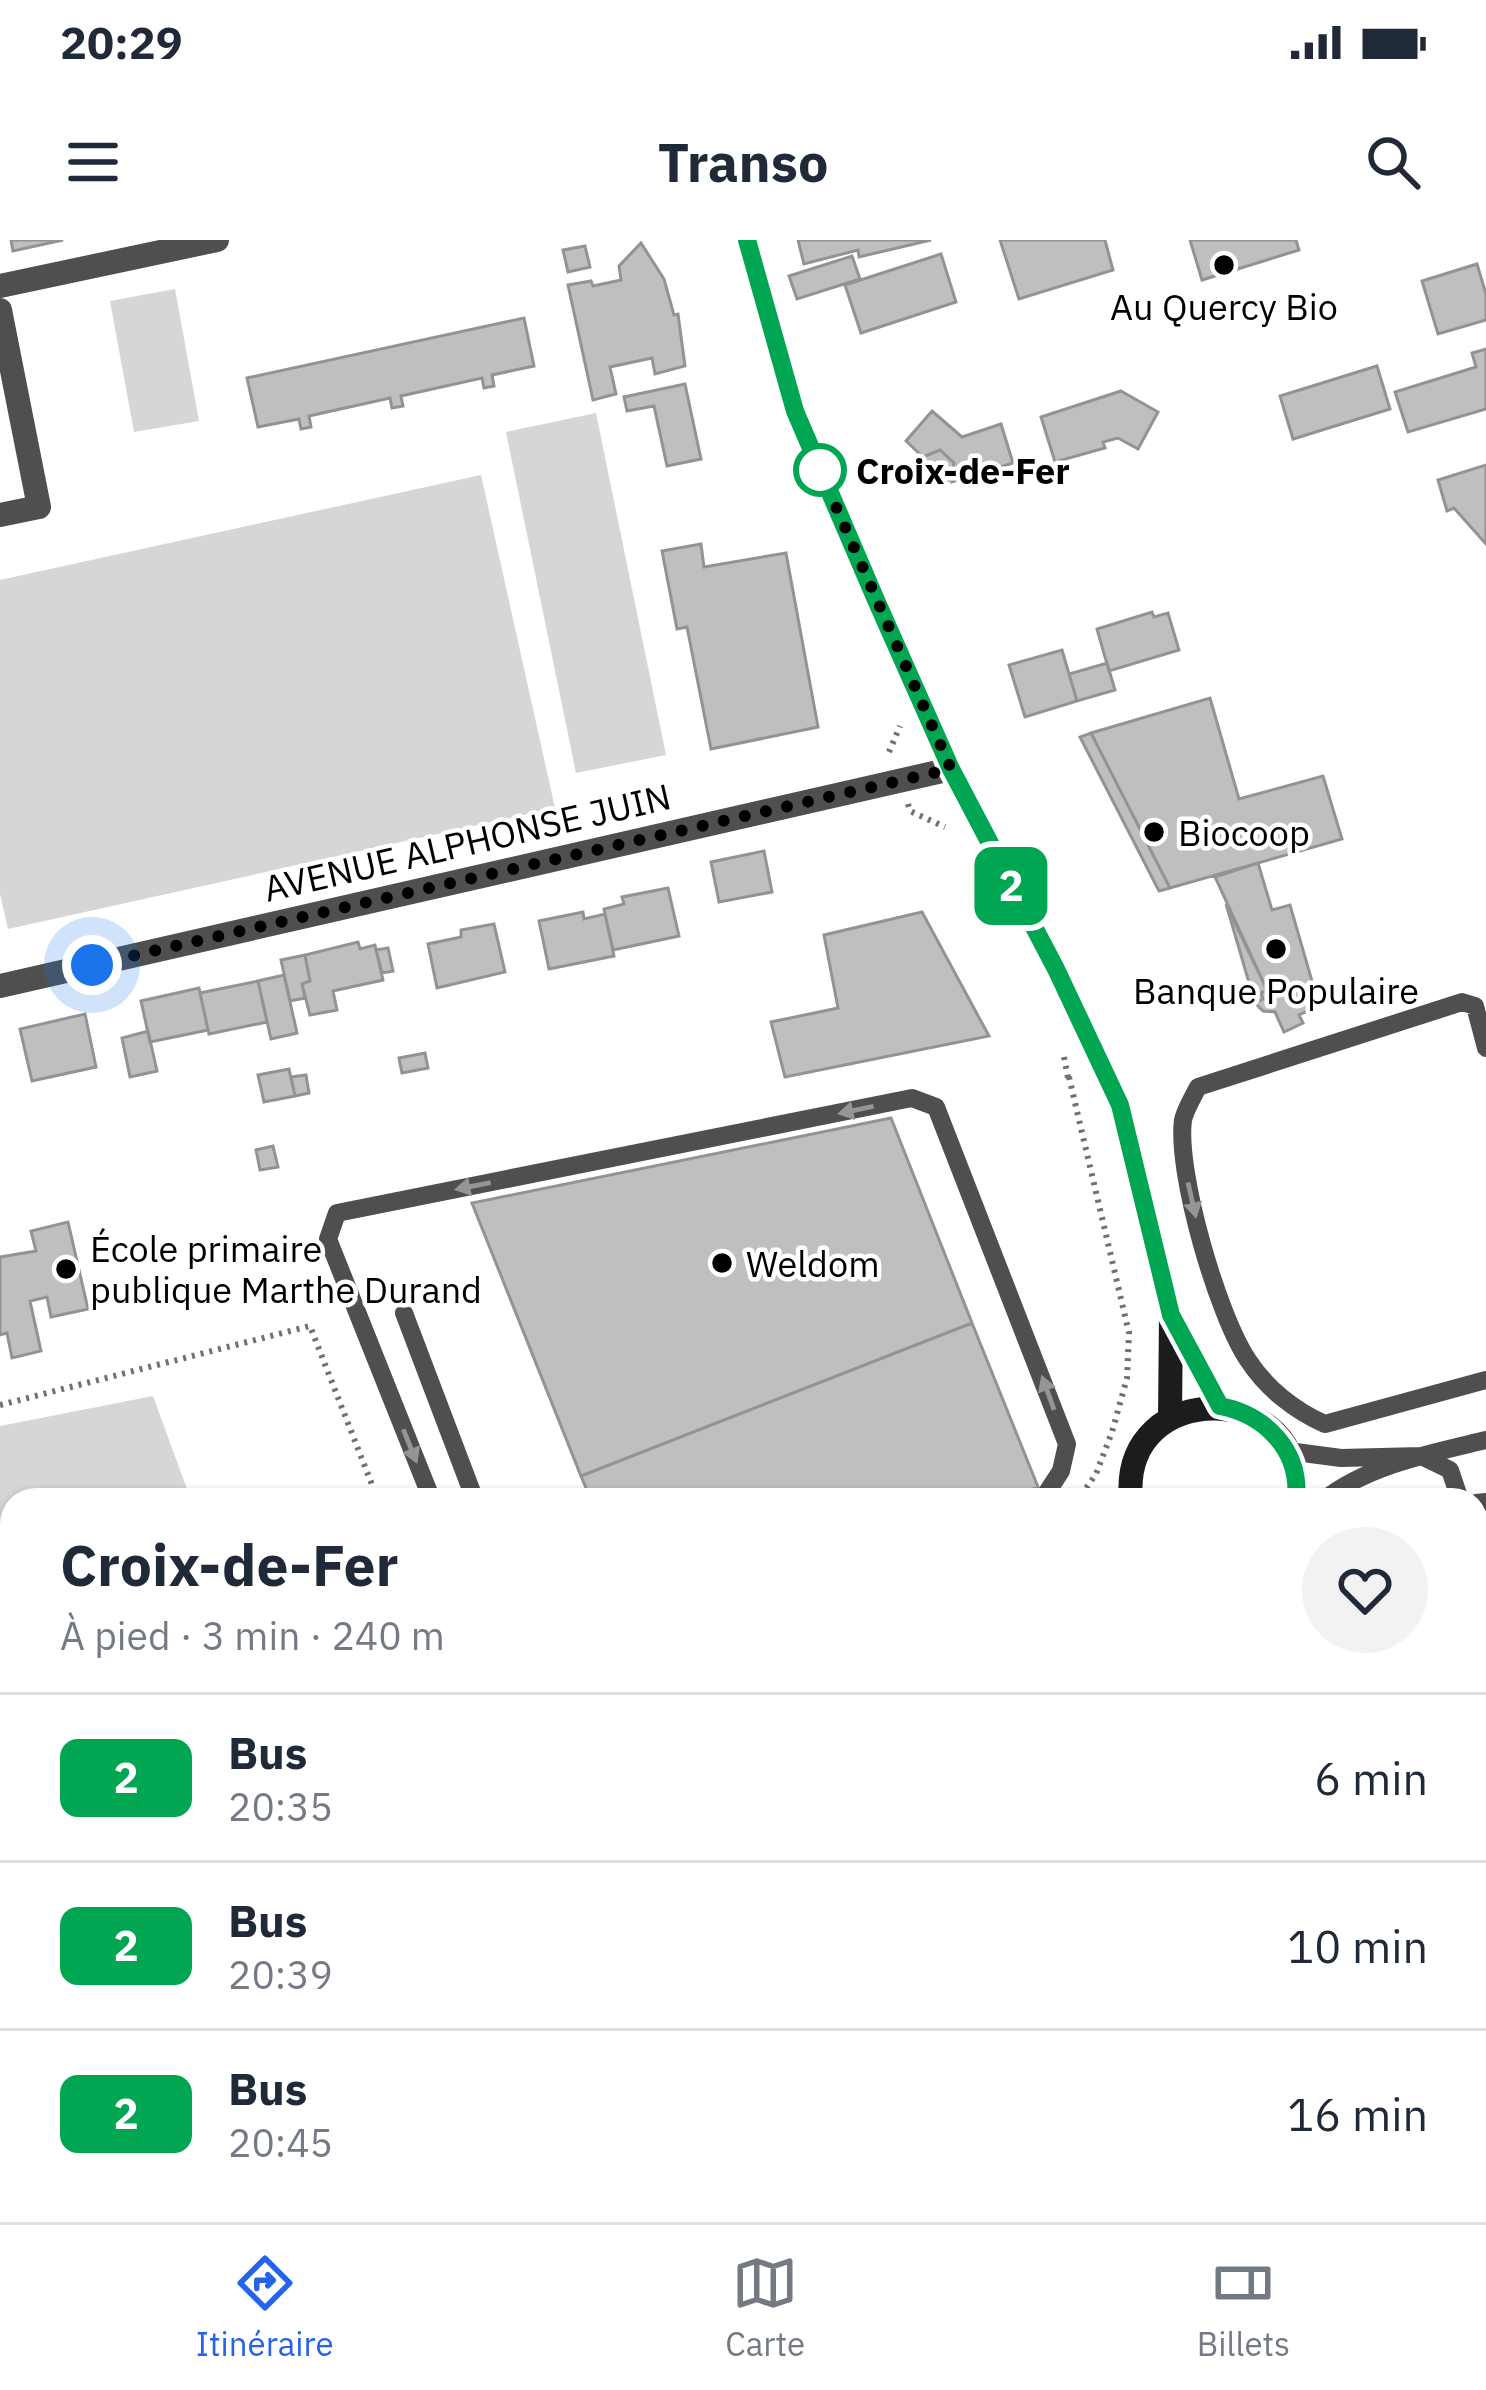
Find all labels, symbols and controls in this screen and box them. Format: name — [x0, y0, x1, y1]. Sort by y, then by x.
text: 20:29 — [60, 13, 183, 71]
text: Transo — [658, 127, 828, 197]
icon: menu — [60, 129, 126, 195]
icon: search — [1360, 129, 1426, 195]
marker: Au Quercy Bio — [1211, 252, 1237, 278]
place label: Au Quercy Bio — [1110, 283, 1338, 330]
marker: Croix-de-Fer — [795, 445, 845, 495]
place label: Croix-de-Fer — [856, 447, 1070, 494]
street label: AVENUE ALPHONSE JUIN — [259, 772, 675, 912]
place label: Biocoop — [1178, 809, 1310, 856]
marker: Biocoop — [1141, 819, 1167, 845]
line badge: 2 — [972, 847, 1050, 925]
text: 2 — [998, 858, 1024, 913]
your location — [62, 935, 122, 995]
marker: Banque Populaire — [1263, 936, 1289, 962]
place label: Banque Populaire — [1133, 967, 1419, 1014]
one-way arrow — [836, 1101, 874, 1120]
one-way arrow — [454, 1177, 492, 1196]
one-way arrow — [1183, 1181, 1202, 1218]
place label: École primaire publique Marthe Durand — [90, 1225, 482, 1313]
place label: Weldom — [746, 1240, 880, 1287]
marker: Weldom — [709, 1250, 735, 1276]
marker: École primaire publique Marthe Durand — [53, 1256, 79, 1282]
one-way arrow — [1038, 1375, 1057, 1411]
one-way arrow — [401, 1429, 420, 1465]
button: heart — [1302, 1527, 1428, 1653]
text: Croix-de-Fer — [60, 1528, 399, 1602]
text: À pied · 3 min · 240 m — [60, 1610, 445, 1661]
text: Bus — [228, 1723, 308, 1781]
text: 6 min — [1314, 1749, 1428, 1807]
text: 2 — [113, 1750, 139, 1805]
text: 20:35 — [228, 1781, 333, 1832]
text: Bus — [228, 1891, 308, 1949]
text: 10 min — [1287, 1917, 1428, 1975]
text: 2 — [113, 1918, 139, 1973]
text: 20:39 — [228, 1949, 333, 2000]
text: Bus — [228, 2059, 308, 2117]
text: 16 min — [1287, 2085, 1428, 2143]
text: 2 — [113, 2086, 139, 2141]
text: 20:45 — [228, 2117, 333, 2168]
tab: Itinéraire — [196, 2250, 334, 2365]
tab: Carte — [725, 2250, 805, 2365]
tab: Billets — [1197, 2250, 1290, 2365]

